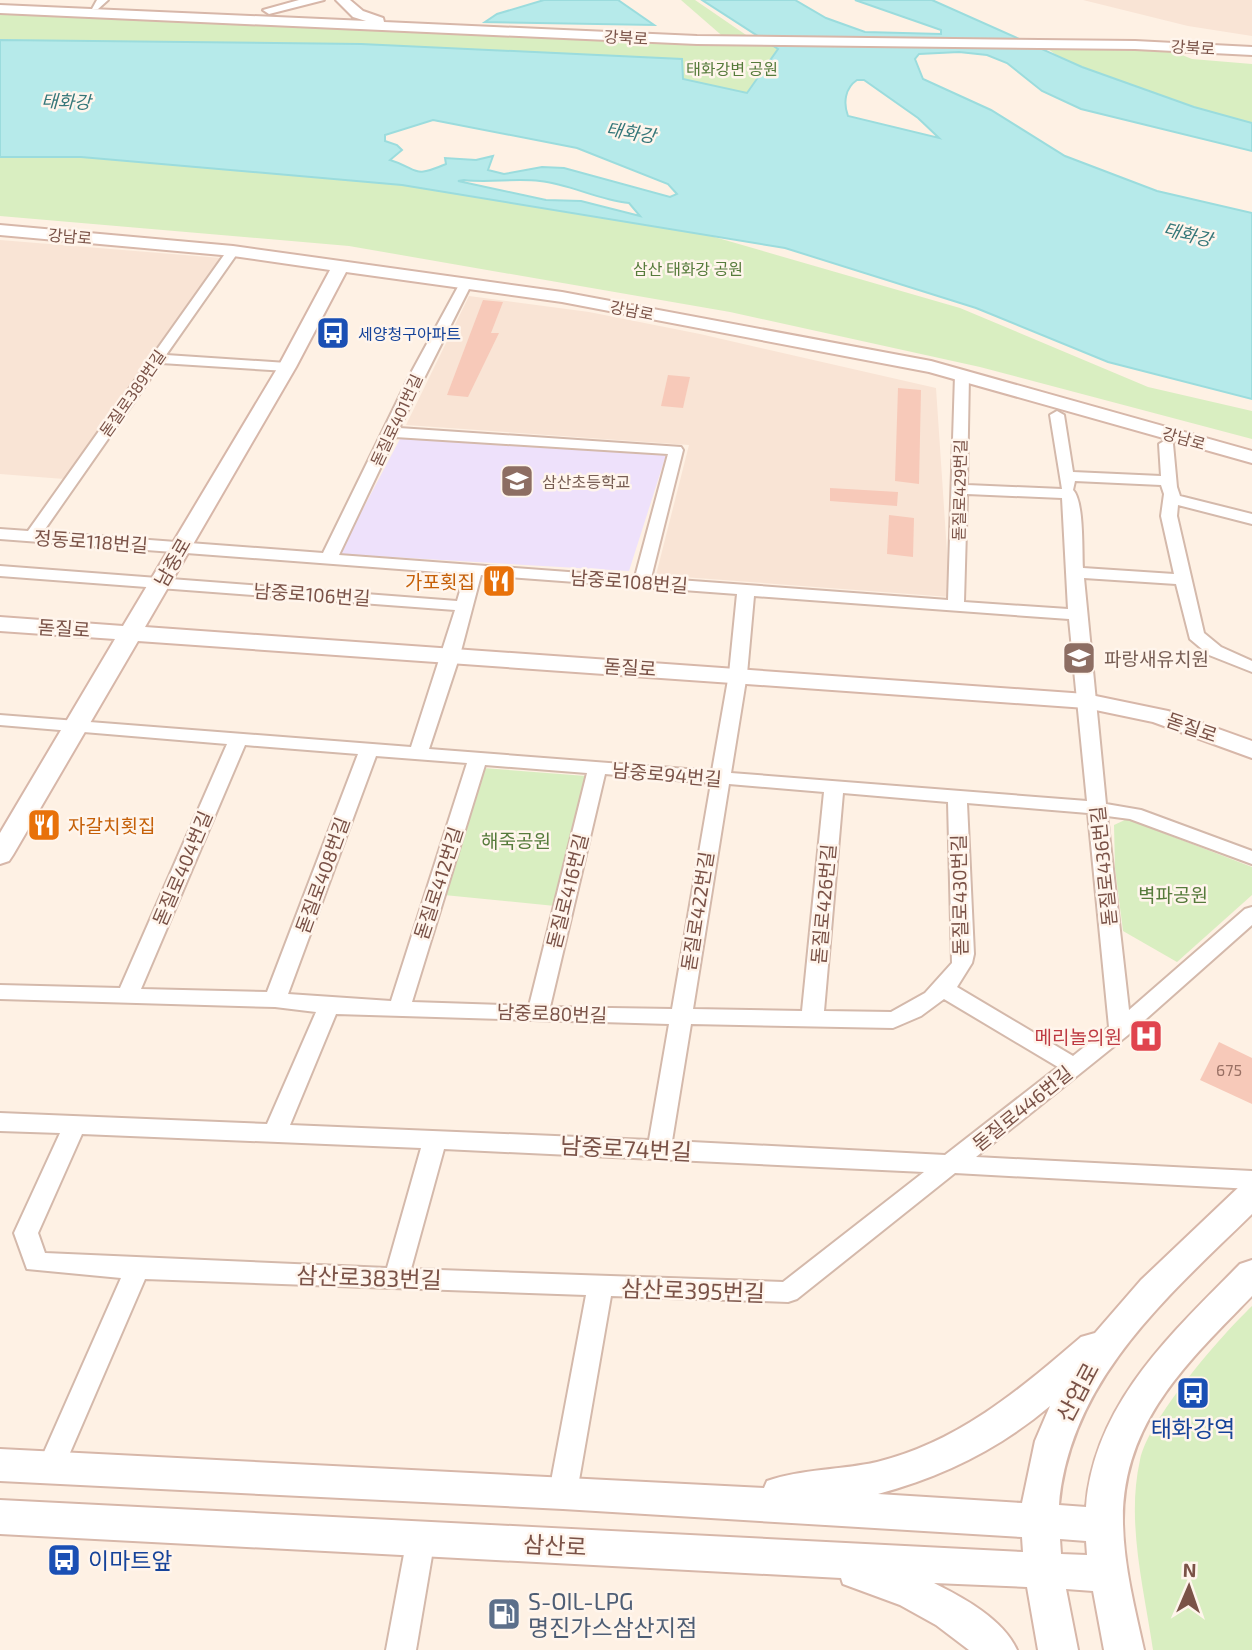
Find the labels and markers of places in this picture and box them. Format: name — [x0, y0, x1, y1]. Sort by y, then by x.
bus stop icon: 세양청구아파트 — [314, 314, 352, 352]
place label: 세양청구아파트 — [358, 324, 461, 343]
school or university icon: 삼산초등학교 — [498, 462, 536, 500]
place label: 삼산초등학교 — [542, 472, 630, 491]
restaurant icon: 가포횟집 — [480, 562, 518, 600]
place label: 가포횟집 — [405, 570, 475, 593]
school or university icon: 파랑새유치원 — [1060, 639, 1098, 677]
place label: 파랑새유치원 — [1104, 647, 1209, 670]
restaurant icon: 자갈치횟집 — [25, 806, 63, 844]
place label: 자갈치횟집 — [68, 814, 155, 837]
hospital icon: 메리놀의원 — [1127, 1017, 1165, 1055]
place label: 메리놀의원 — [1035, 1025, 1122, 1048]
bus stop icon: 태화강역 — [1174, 1374, 1212, 1412]
place label: 태화강역 — [1151, 1414, 1235, 1442]
bus stop icon: 이마트앞 — [45, 1541, 83, 1579]
place label: 이마트앞 — [88, 1546, 173, 1574]
place label: S-OIL-LPG 명진가스삼산지점 — [528, 1587, 697, 1641]
fuel station icon: S-OIL-LPG 명진가스삼산지점 — [485, 1595, 523, 1633]

